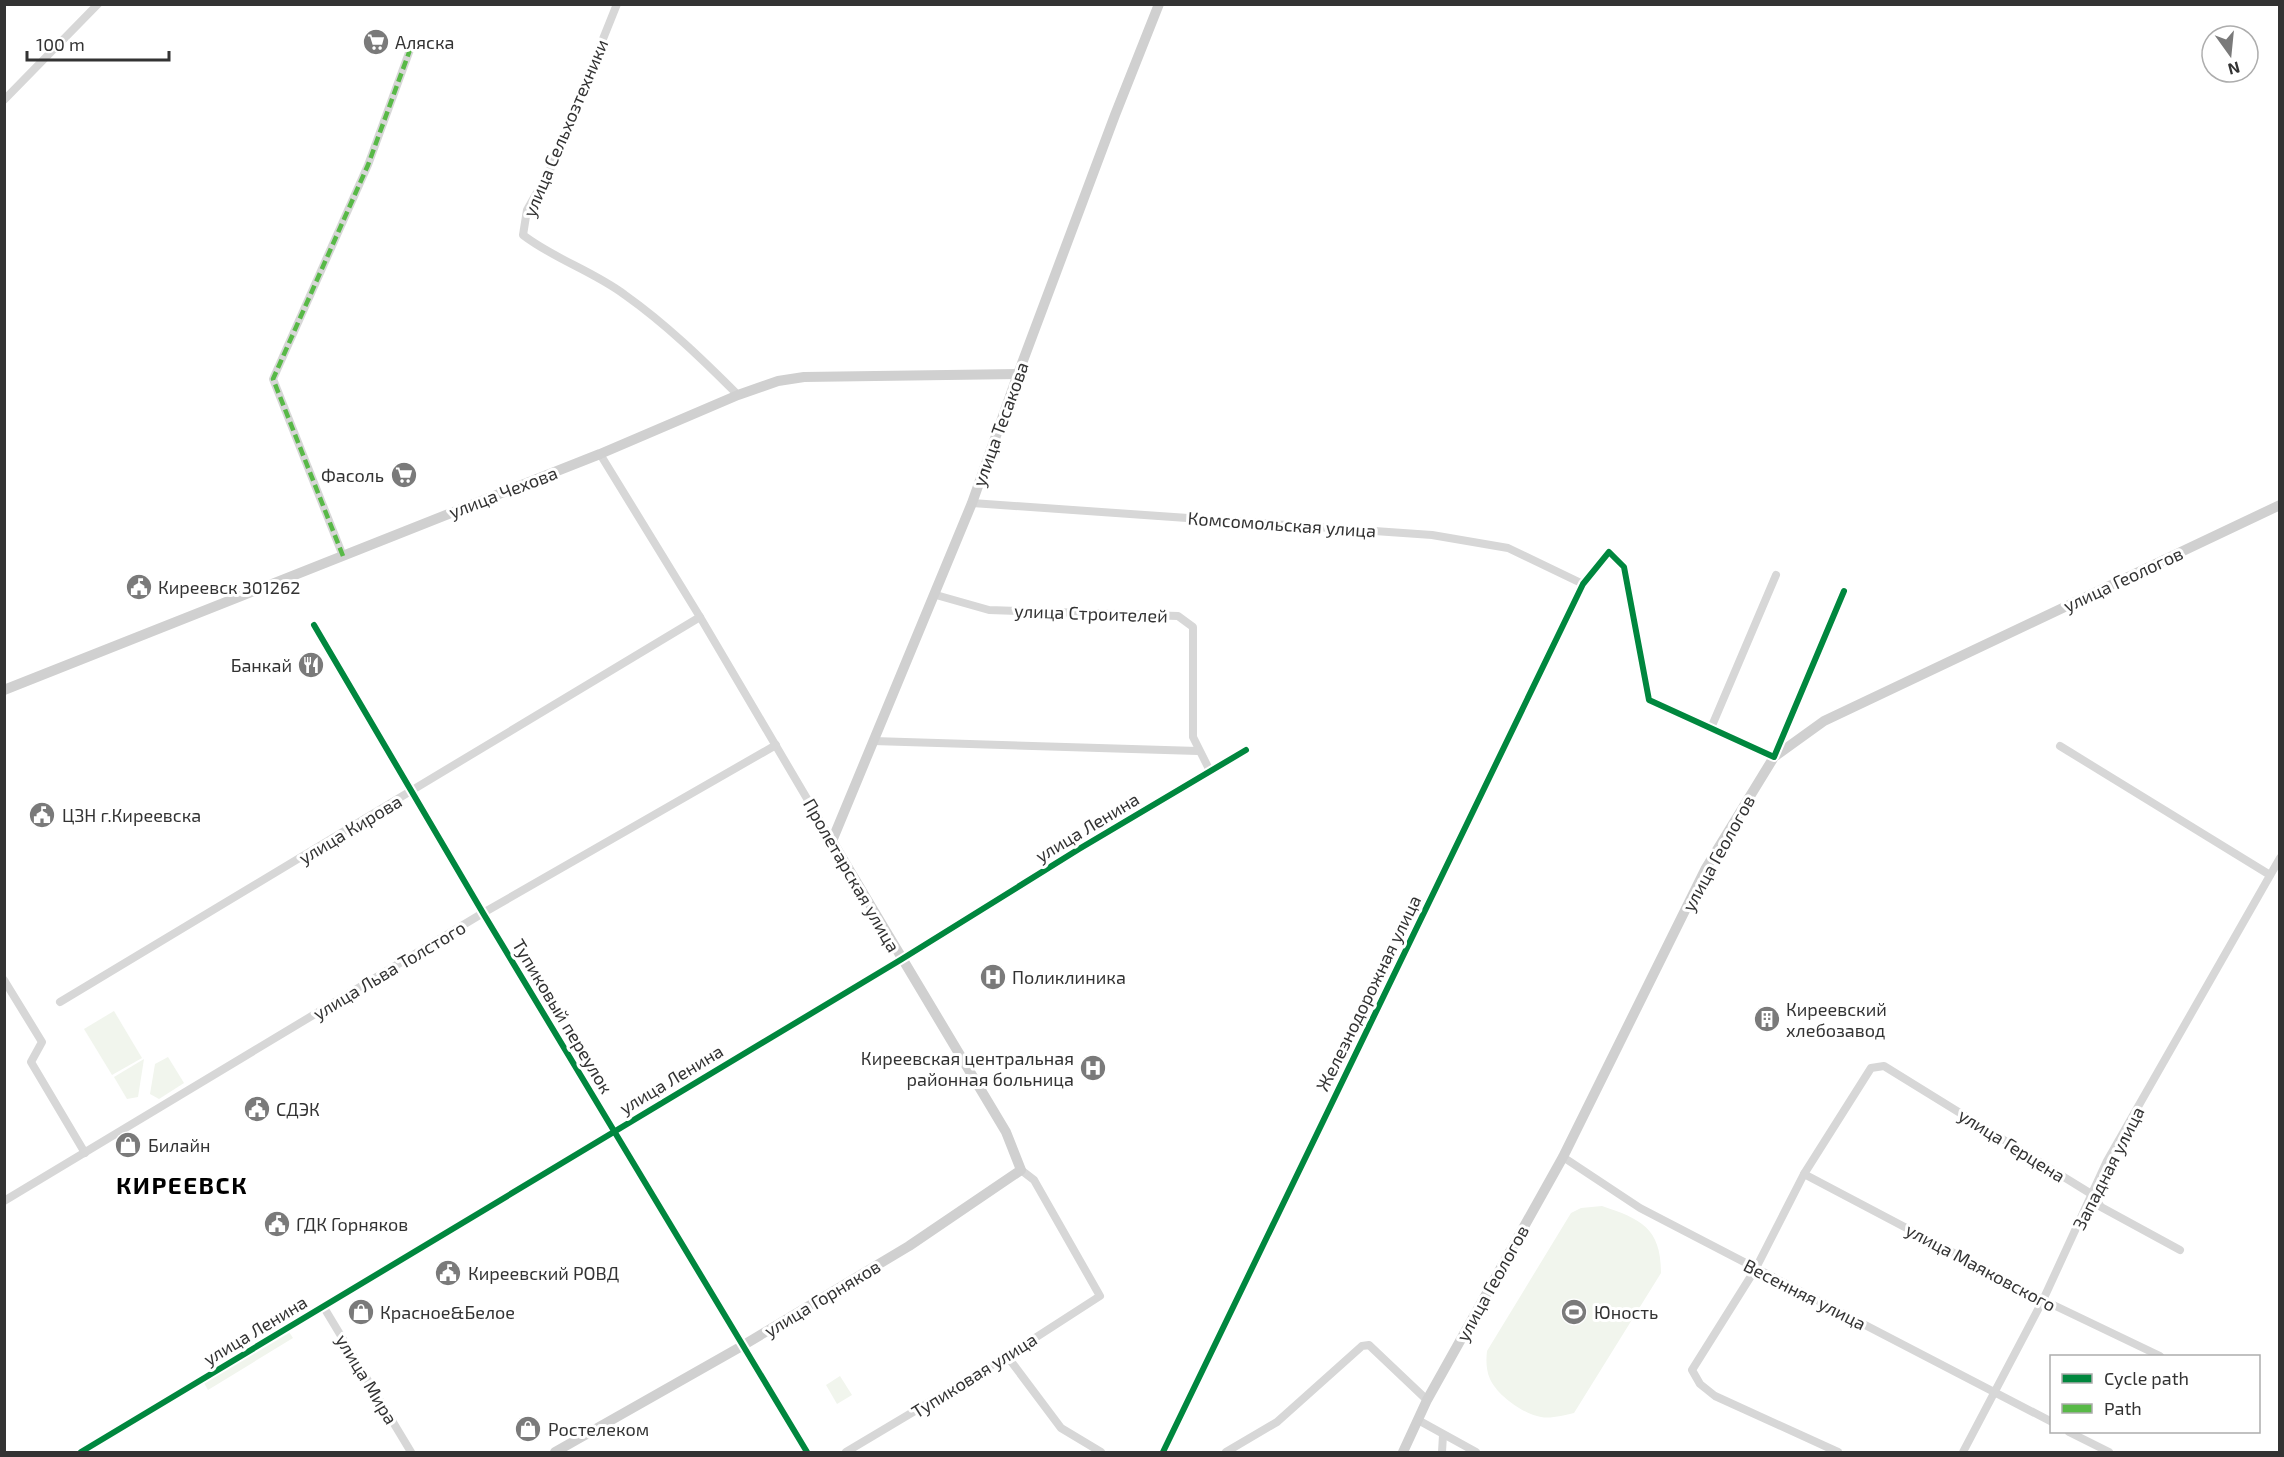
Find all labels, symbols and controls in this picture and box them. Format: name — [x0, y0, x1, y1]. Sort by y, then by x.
scale bar — [27, 24, 170, 62]
north arrow — [2200, 24, 2260, 84]
supermarket icon: Аляска — [361, 27, 391, 57]
place label: Аляска — [395, 31, 455, 53]
text: 100 m — [36, 33, 85, 55]
street label: улица Сельхозтехники — [518, 36, 612, 220]
text: N — [2226, 58, 2242, 80]
street label: улица Тесакова — [967, 359, 1033, 489]
supermarket icon: Фасоль — [389, 460, 419, 490]
street label: улица Чехова — [446, 461, 560, 523]
place label: Фасоль — [321, 464, 384, 486]
street label: Комсомольская улица — [1187, 506, 1377, 542]
street label: улица Геологов — [2060, 542, 2186, 616]
public building icon: Киреевск 301262 — [124, 572, 154, 602]
place label: Киреевск 301262 — [158, 576, 300, 598]
street label: улица Строителей — [1014, 599, 1168, 627]
restaurant icon: Банкай — [296, 650, 326, 680]
place label: Банкай — [231, 654, 292, 676]
street label: улица Ленина — [1031, 787, 1143, 867]
street label: улица Кирова — [294, 790, 406, 868]
street label: улица Геологов — [1677, 791, 1759, 915]
street label: Пролетарская улица — [799, 794, 905, 956]
public building icon: ЦЗН г.Киреевска — [27, 800, 57, 830]
place label: ЦЗН г.Киреевска — [62, 804, 201, 826]
street label: Железнодорожная улица — [1311, 891, 1425, 1095]
street label: улица Льва Толстого — [309, 916, 469, 1024]
street label: Тупиковый переулок — [508, 935, 618, 1098]
hospital icon: Поликлиника — [978, 962, 1008, 992]
place label: Поликлиника — [1012, 966, 1126, 988]
place label: Киреевский хлебозавод — [1786, 998, 1887, 1041]
building icon: Киреевский хлебозавод — [1752, 1004, 1782, 1034]
street label: улица Ленина — [615, 1039, 727, 1119]
place label: Киреевская центральная районная больница — [861, 1047, 1074, 1090]
hospital icon: Киреевская центральная районная больница — [1078, 1053, 1108, 1083]
public building icon: СДЭК — [242, 1094, 272, 1124]
place label: СДЭК — [276, 1098, 320, 1120]
street label: улица Герцена — [1955, 1103, 2069, 1187]
street label: Западная улица — [2068, 1103, 2148, 1233]
shop icon: Билайн — [113, 1130, 143, 1160]
place label: Билайн — [148, 1134, 210, 1156]
district label: КИРЕЕВСК — [116, 1170, 248, 1199]
public building icon: ГДК Горняков — [262, 1209, 292, 1239]
place label: ГДК Горняков — [296, 1213, 408, 1235]
street label: улица Маяковского — [1902, 1218, 2060, 1316]
street label: улица Геологов — [1451, 1221, 1533, 1345]
street label: Весенняя улица — [1740, 1254, 1870, 1334]
street label: улица Горняков — [760, 1255, 884, 1341]
public building icon: Киреевский РОВД — [433, 1258, 463, 1288]
place label: Киреевский РОВД — [468, 1262, 619, 1284]
street label: улица Ленина — [199, 1290, 311, 1370]
shop icon: Красное&Белое — [346, 1297, 376, 1327]
sports icon: Юность — [1559, 1297, 1589, 1327]
place label: Красное&Белое — [380, 1301, 515, 1323]
place label: Юность — [1594, 1301, 1658, 1323]
street label: Тупиковая улица — [907, 1328, 1041, 1422]
street label: улица Мира — [332, 1330, 402, 1428]
legend — [2050, 1355, 2260, 1433]
text: Cycle path — [2104, 1367, 2189, 1389]
text: Path — [2104, 1397, 2142, 1419]
shop icon: Ростелеком — [513, 1414, 543, 1444]
place label: Ростелеком — [548, 1418, 649, 1440]

